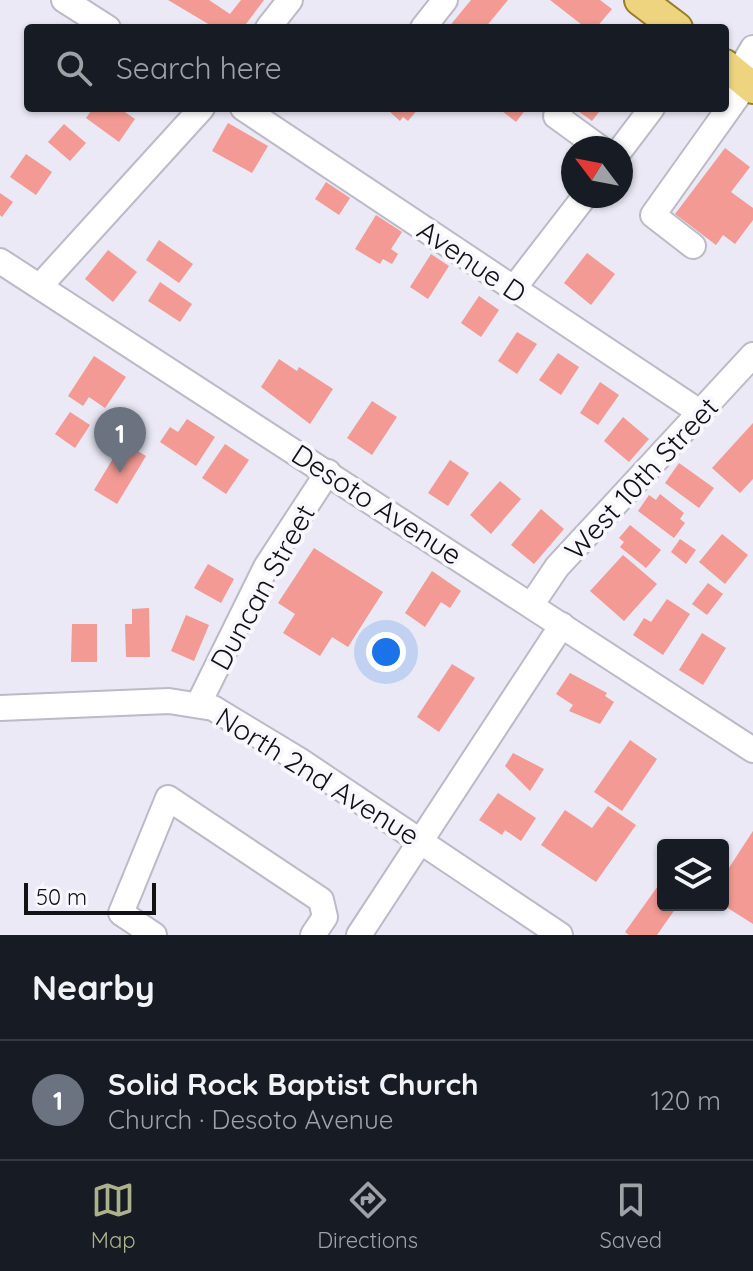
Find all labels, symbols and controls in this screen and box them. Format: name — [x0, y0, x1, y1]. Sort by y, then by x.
search box — [24, 24, 729, 112]
icon: search — [52, 46, 96, 90]
text: Search here — [116, 49, 282, 87]
north arrow — [561, 136, 633, 208]
street label: Avenue D — [411, 212, 533, 310]
street label: West 10th Street — [557, 390, 725, 566]
pin: 1 — [94, 407, 146, 473]
street label: Desoto Avenue — [285, 436, 469, 572]
street label: Duncan Street — [202, 498, 322, 676]
your location — [366, 632, 406, 672]
street label: North 2nd Avenue — [210, 699, 426, 853]
map controls — [657, 839, 729, 911]
button: layers — [657, 839, 729, 911]
scale bar — [24, 879, 156, 915]
text: 50 m — [36, 883, 87, 911]
text: Nearby — [32, 966, 155, 1009]
text: Solid Rock Baptist Church — [108, 1065, 479, 1103]
text: 1 — [53, 1084, 63, 1117]
text: 120 m — [651, 1084, 721, 1117]
text: Church · Desoto Avenue — [108, 1103, 393, 1136]
tab: Map — [91, 1178, 136, 1254]
tab: Directions — [317, 1178, 418, 1254]
tab: Saved — [599, 1178, 662, 1254]

